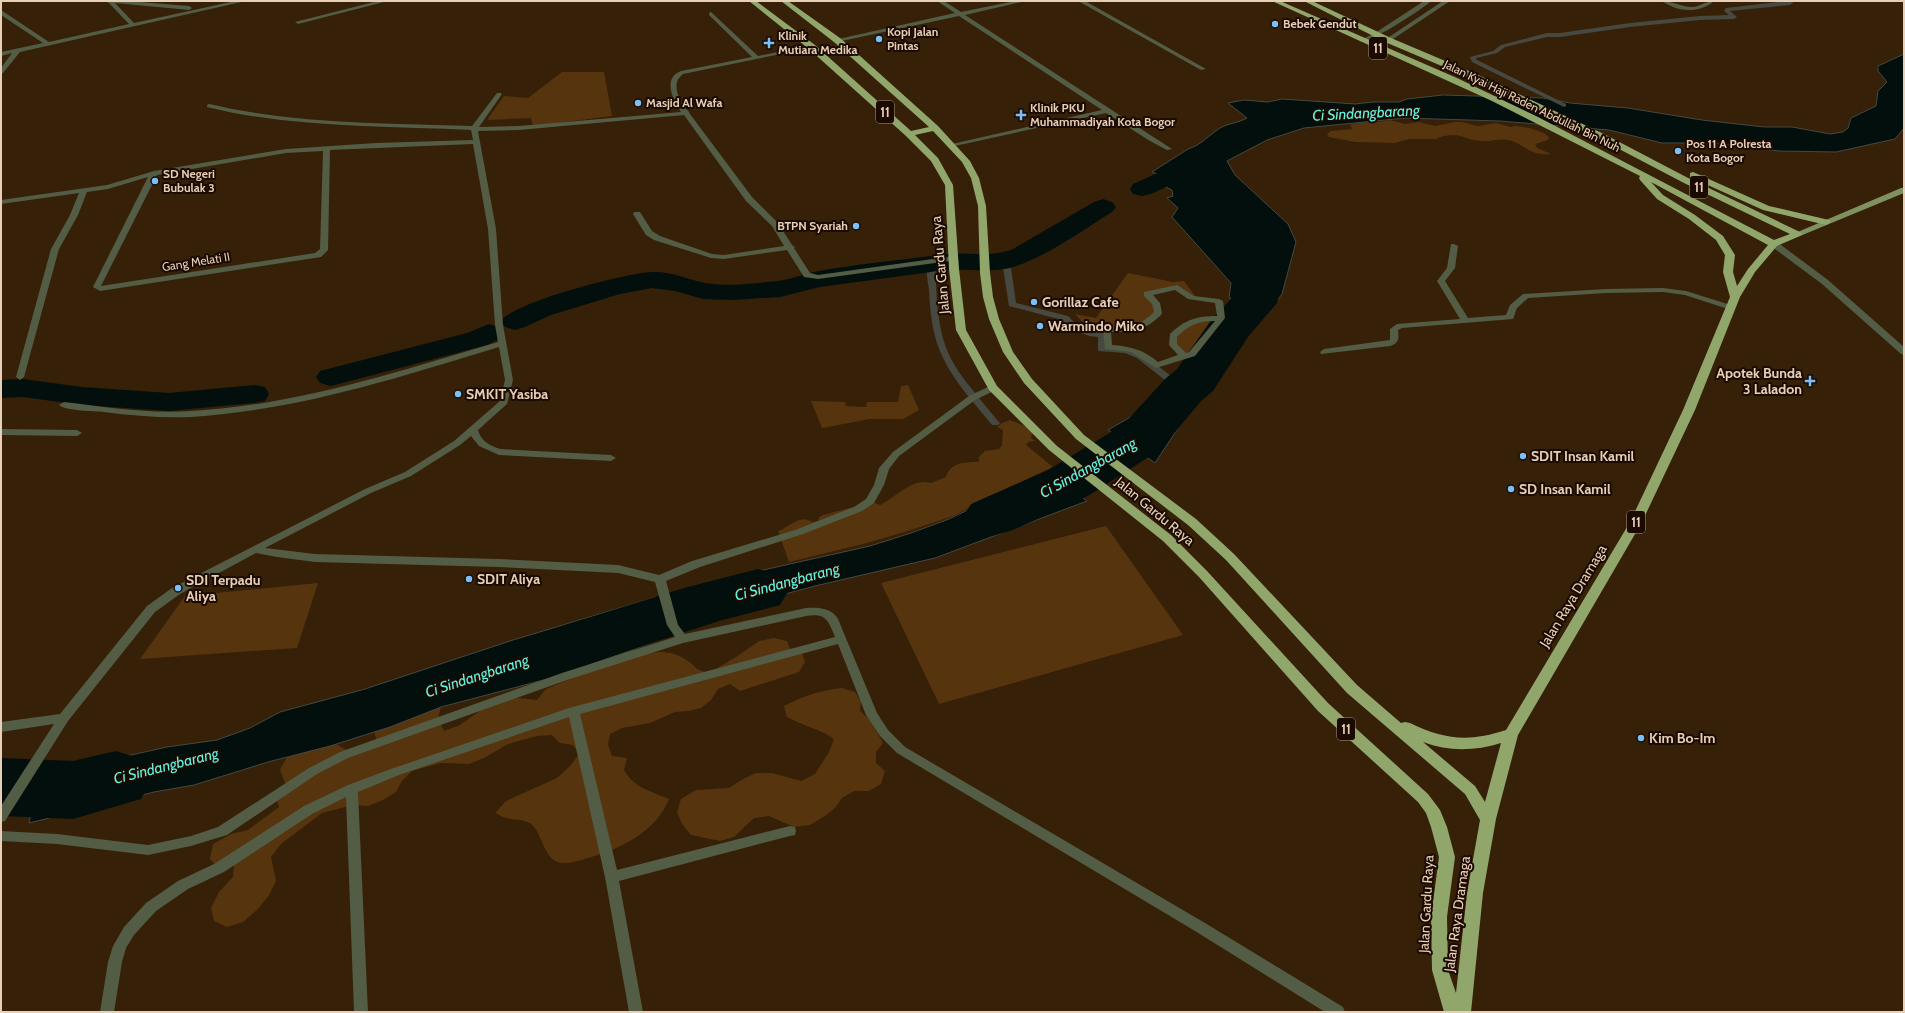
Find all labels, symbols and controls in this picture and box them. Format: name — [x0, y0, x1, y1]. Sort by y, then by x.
place label: Bebek Gendut — [1283, 16, 1357, 31]
marker: Bebek Gendut — [1270, 19, 1280, 29]
place label: Kopi Jalan Pintas — [887, 24, 938, 53]
place label: Klinik Mutiara Medika — [778, 28, 858, 57]
marker: Kopi Jalan Pintas — [874, 34, 884, 44]
marker: Klinik Mutiara Medika — [763, 37, 775, 49]
road number: 11 — [1369, 37, 1387, 59]
street label: Jalan Kyai Haji Raden Abdullah Bin Nuh — [1441, 56, 1623, 155]
place label: Masjid Al Wafa — [646, 95, 723, 110]
marker: Masjid Al Wafa — [633, 98, 643, 108]
place label: Klinik PKU Muhammadiyah Kota Bogor — [1030, 100, 1175, 129]
road number: 11 — [876, 101, 894, 123]
water label: Ci Sindangbarang — [1312, 101, 1421, 125]
marker: Klinik PKU Muhammadiyah Kota Bogor — [1015, 109, 1027, 121]
place label: Pos 11 A Polresta Kota Bogor — [1686, 136, 1772, 165]
marker: Pos 11 A Polresta Kota Bogor — [1673, 146, 1683, 156]
place label: SD Negeri Bubulak 3 — [163, 166, 215, 195]
marker: SD Negeri Bubulak 3 — [150, 176, 160, 186]
road number: 11 — [1690, 176, 1708, 198]
street label: Jalan Gardu Raya — [927, 215, 953, 316]
place label: BTPN Syariah — [777, 218, 848, 233]
marker: BTPN Syariah — [851, 221, 861, 231]
street label: Gang Melati II — [161, 249, 231, 274]
place label: Gorillaz Cafe — [1042, 293, 1119, 311]
marker: Gorillaz Cafe — [1029, 297, 1039, 307]
place label: Warmindo Miko — [1048, 317, 1144, 335]
marker: Warmindo Miko — [1035, 321, 1045, 331]
place label: Apotek Bunda 3 Laladon — [1716, 364, 1802, 398]
marker: Apotek Bunda 3 Laladon — [1805, 376, 1815, 386]
place label: SMKIT Yasiba — [466, 385, 548, 403]
marker: SMKIT Yasiba — [453, 389, 463, 399]
water label: Ci Sindangbarang — [1037, 433, 1140, 502]
place label: SDIT Insan Kamil — [1531, 447, 1635, 465]
marker: SDIT Insan Kamil — [1518, 451, 1528, 461]
street label: Jalan Gardu Raya — [1111, 472, 1199, 550]
place label: SD Insan Kamil — [1519, 480, 1611, 498]
marker: SD Insan Kamil — [1506, 484, 1516, 494]
road number: 11 — [1627, 511, 1645, 533]
street label: Jalan Raya Dramaga — [1535, 541, 1611, 651]
water label: Ci Sindangbarang — [733, 559, 842, 605]
place label: SDIT Aliya — [477, 570, 540, 588]
place label: SDI Terpadu Aliya — [186, 571, 261, 605]
marker: SDIT Aliya — [464, 574, 474, 584]
marker: SDI Terpadu Aliya — [173, 583, 183, 593]
water label: Ci Sindangbarang — [423, 650, 532, 701]
road number: 11 — [1337, 718, 1355, 740]
place label: Kim Bo-Im — [1649, 729, 1715, 747]
marker: Kim Bo-Im — [1636, 733, 1646, 743]
water label: Ci Sindangbarang — [112, 744, 222, 788]
street label: Jalan Gardu Raya — [1414, 854, 1438, 955]
street label: Jalan Raya Dramaga — [1440, 855, 1474, 974]

